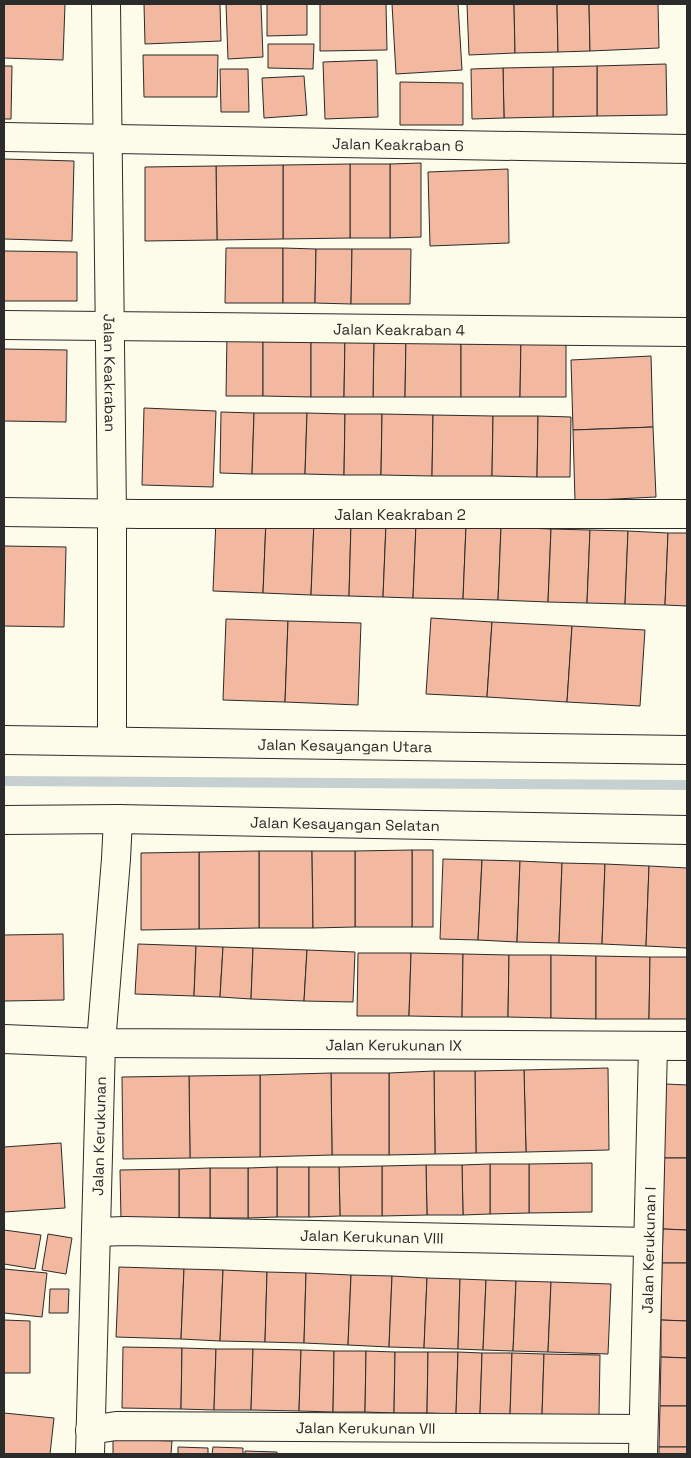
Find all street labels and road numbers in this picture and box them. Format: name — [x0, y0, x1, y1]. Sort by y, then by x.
street label: Jalan Keakraban 6 — [332, 133, 464, 155]
street label: Jalan Keakraban — [100, 314, 121, 432]
street label: Jalan Keakraban 4 — [333, 319, 465, 339]
street label: Jalan Keakraban 2 — [334, 505, 466, 524]
street label: Jalan Kesayangan Utara — [258, 734, 433, 756]
street label: Jalan Kesayangan Selatan — [250, 812, 440, 835]
street label: Jalan Kerukunan IX — [326, 1035, 463, 1054]
street label: Jalan Kerukunan — [87, 1076, 110, 1196]
street label: Jalan Kerukunan I — [637, 1186, 659, 1314]
street label: Jalan Kerukunan VIII — [300, 1225, 444, 1247]
street label: Jalan Kerukunan VII — [296, 1418, 436, 1437]

